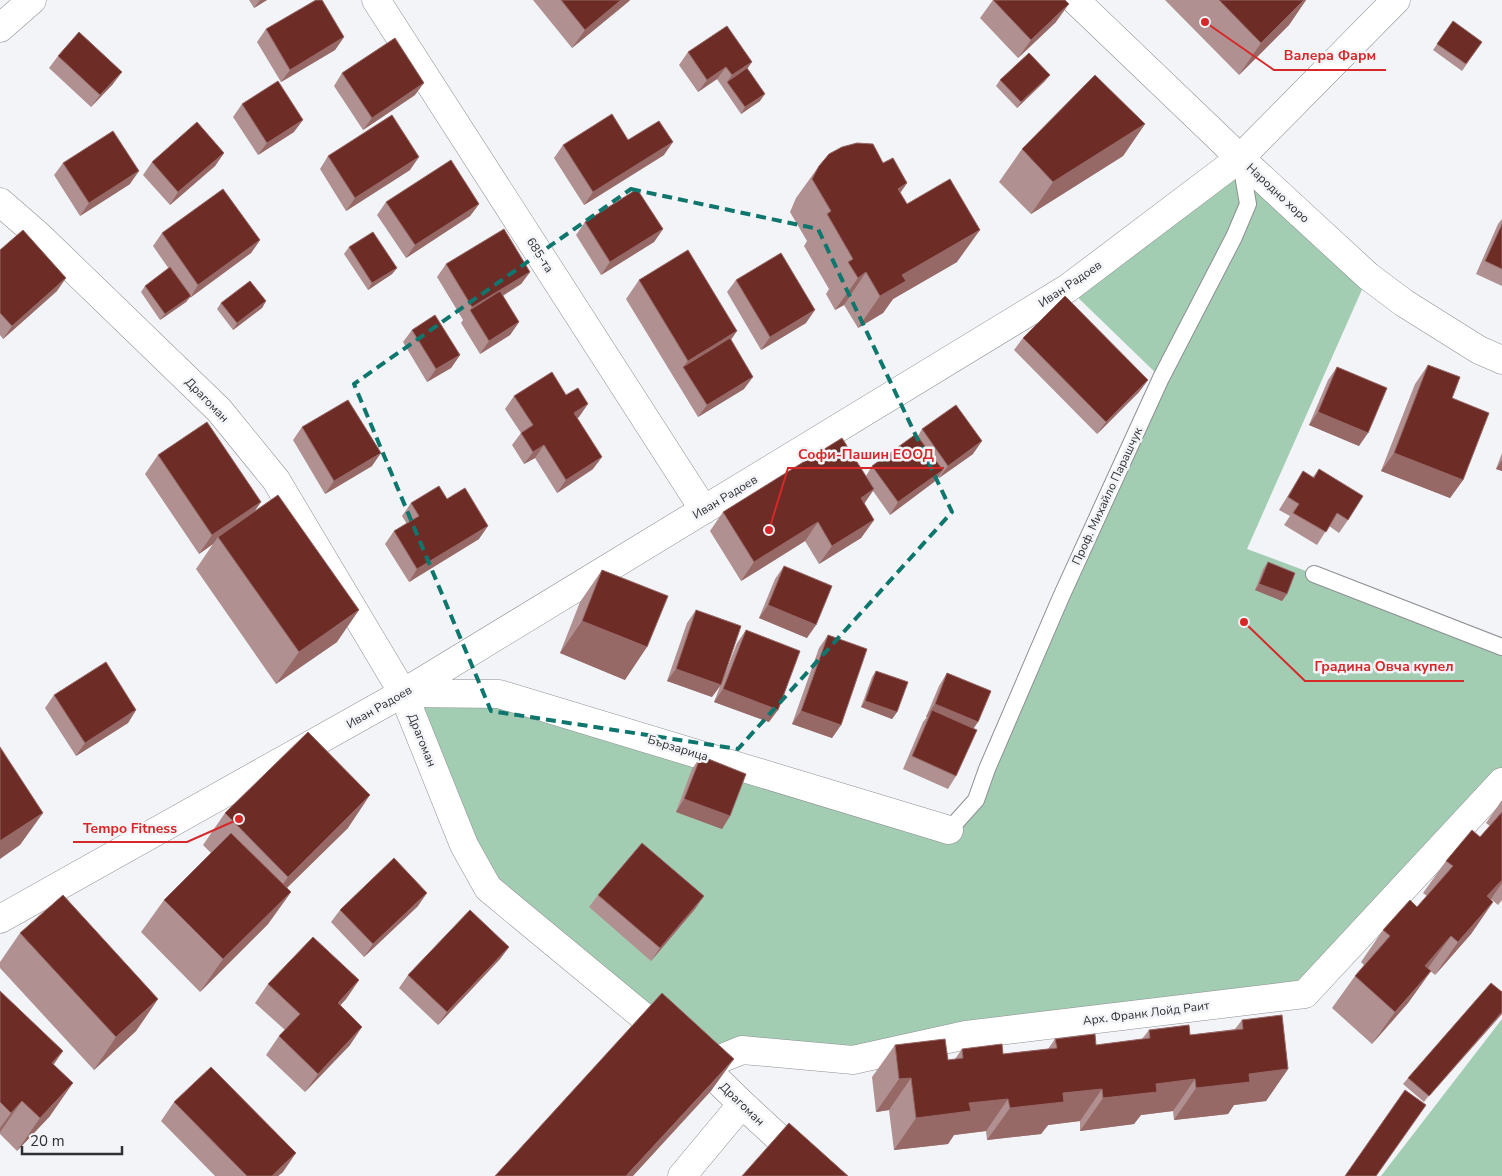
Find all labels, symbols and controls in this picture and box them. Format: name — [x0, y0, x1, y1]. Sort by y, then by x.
callout: Валера Фарм — [1274, 41, 1386, 70]
text: Валера Фарм — [1284, 46, 1376, 65]
street label: Народно хоро — [1243, 160, 1313, 226]
street label: 685-та — [523, 235, 557, 275]
street label: Иван Радоев — [1035, 257, 1105, 311]
street label: Драгоман — [182, 374, 232, 426]
street label: Проф. Михайло Парашчук — [1068, 424, 1146, 567]
callout: Софи-Пашин ЕООД — [788, 439, 944, 468]
text: Софи-Пашин ЕООД — [798, 445, 934, 464]
street label: Иван Радоев — [690, 471, 761, 523]
callout: Градина Овча купел — [1305, 652, 1464, 681]
text: Градина Овча купел — [1314, 657, 1454, 676]
street label: Иван Радоев — [343, 682, 415, 732]
street label: Драгоман — [404, 711, 440, 769]
street label: Бързарица — [646, 731, 710, 765]
callout: Tempo Fitness — [73, 813, 187, 842]
text: Tempo Fitness — [83, 819, 177, 838]
street label: Арх. Франк Лойд Раит — [1082, 997, 1211, 1029]
street label: Драгоман — [716, 1079, 768, 1129]
scale bar — [22, 1124, 122, 1156]
text: 20 m — [30, 1131, 65, 1151]

